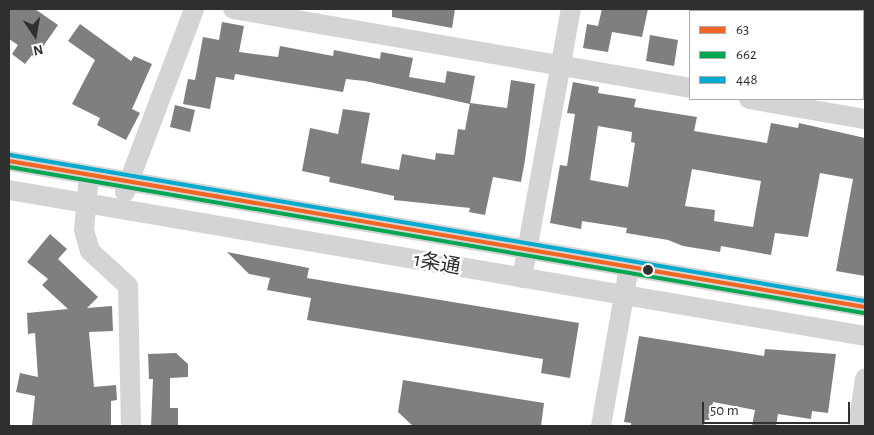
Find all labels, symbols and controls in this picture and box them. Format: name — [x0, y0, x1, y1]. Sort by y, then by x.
north arrow — [10, 10, 60, 60]
legend — [689, 10, 864, 100]
text: 63 — [736, 22, 749, 37]
text: N — [32, 42, 44, 58]
text: 662 — [736, 47, 757, 62]
text: 448 — [736, 72, 758, 87]
street label: 1条通 — [412, 248, 462, 280]
unlabelled marker — [643, 265, 653, 275]
scale bar — [704, 392, 852, 424]
text: 50 m — [710, 403, 739, 418]

